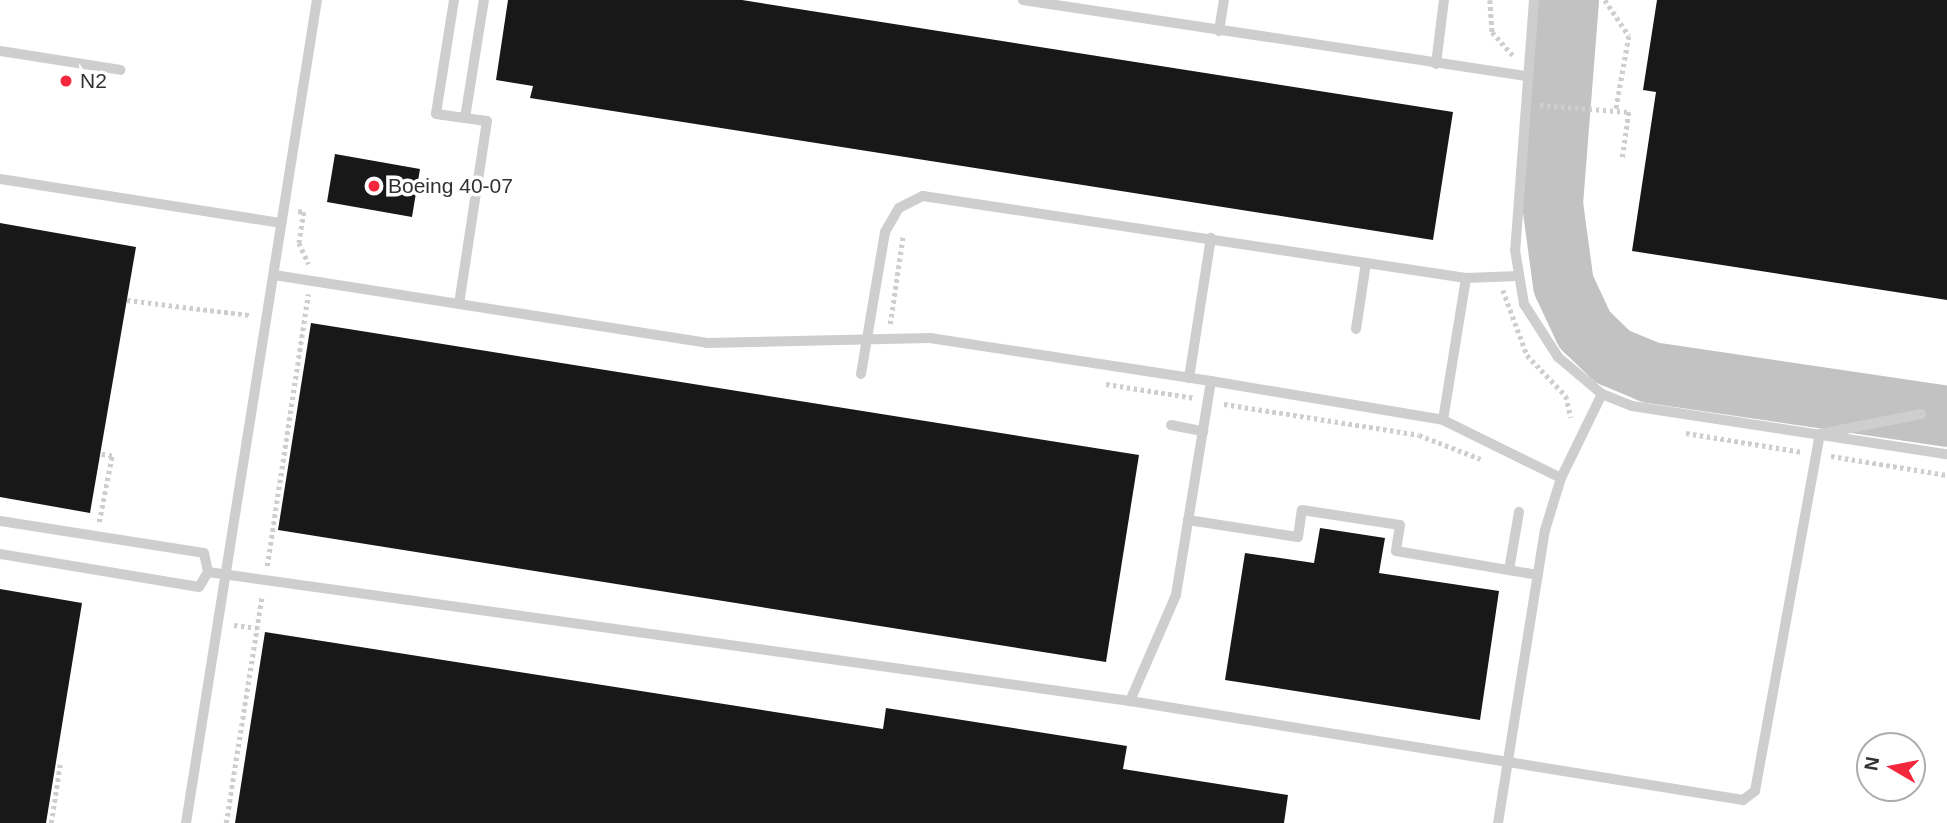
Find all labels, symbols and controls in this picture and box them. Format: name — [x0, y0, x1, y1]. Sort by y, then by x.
place label: N2 — [80, 68, 107, 94]
marker: N2 — [58, 73, 74, 89]
place label: Boeing 40-07 — [388, 173, 513, 199]
marker: Boeing 40-07 — [366, 178, 382, 194]
north arrow — [1856, 732, 1926, 802]
text: N — [1860, 755, 1883, 772]

